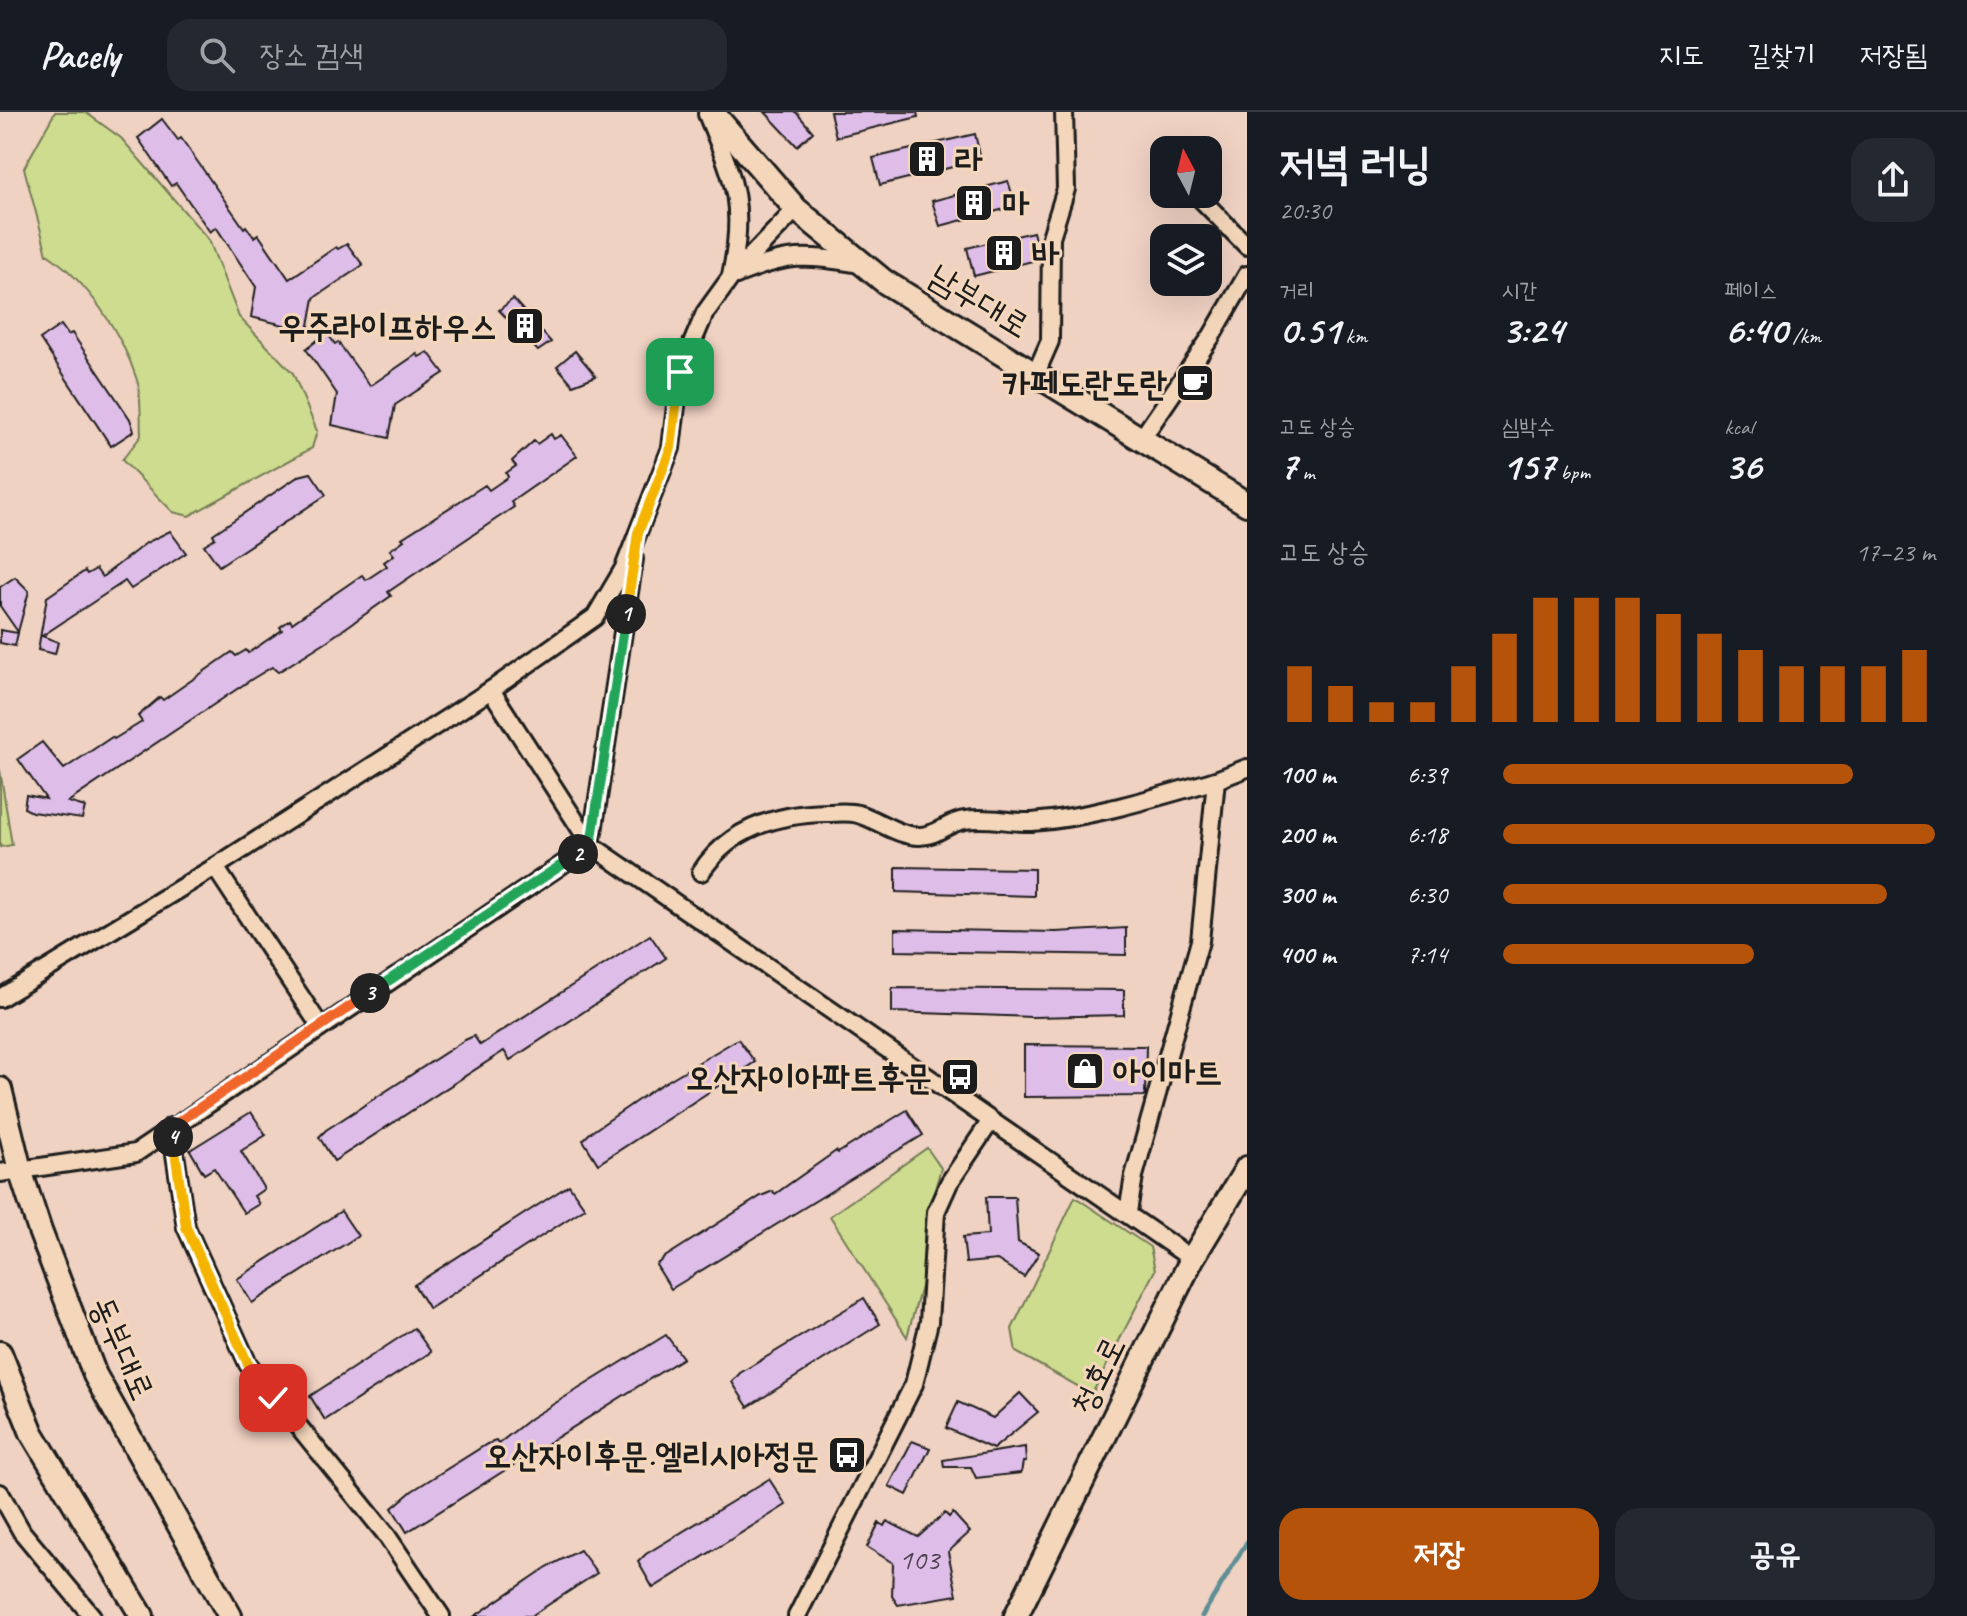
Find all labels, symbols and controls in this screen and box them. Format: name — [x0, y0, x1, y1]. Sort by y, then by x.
search box — [167, 19, 727, 91]
text: Pacely — [40, 32, 119, 79]
icon: search — [195, 33, 239, 77]
text: 장소 검색 — [259, 36, 363, 74]
text: 지도 — [1659, 37, 1704, 72]
text: 길찾기 — [1748, 37, 1815, 72]
text: 저장됨 — [1859, 37, 1927, 72]
north arrow — [1150, 136, 1222, 208]
map controls — [1150, 136, 1222, 296]
text: 저녁 러닝 — [1279, 136, 1431, 191]
building icon: 라 — [906, 138, 948, 180]
place label: 라 — [955, 138, 983, 181]
button: share — [1851, 138, 1935, 222]
building icon: 마 — [953, 182, 995, 224]
place label: 마 — [1002, 182, 1030, 225]
text: 20:30 — [1279, 194, 1331, 227]
button: layers — [1150, 224, 1222, 296]
building icon: 바 — [983, 232, 1025, 274]
place label: 바 — [1032, 232, 1060, 275]
street label: 남부대로 — [922, 254, 1038, 347]
text: 거리 — [1279, 277, 1314, 305]
text: 시간 — [1502, 277, 1537, 305]
text: 페이스 — [1724, 277, 1777, 305]
place label: 우주라이프하우스 — [278, 305, 497, 348]
building icon: 우주라이프하우스 — [504, 305, 546, 347]
text: 0.51 — [1279, 305, 1340, 355]
text: 3:24 — [1502, 305, 1564, 355]
text: 6:40 — [1724, 305, 1787, 355]
text: km — [1340, 322, 1367, 350]
text: /km — [1787, 322, 1821, 350]
pin — [646, 338, 714, 406]
icon: arrive — [658, 350, 702, 394]
place label: 카페도란도란 — [1003, 362, 1167, 405]
cafe icon: 카페도란도란 — [1174, 362, 1216, 404]
text: 고도 상승 — [1279, 413, 1355, 441]
text: 심박수 — [1502, 413, 1555, 441]
text: kcal — [1724, 413, 1753, 441]
text: 7 — [1279, 441, 1297, 491]
text: 157 — [1502, 441, 1555, 491]
text: 36 — [1724, 441, 1761, 491]
text: m — [1297, 458, 1315, 486]
text: bpm — [1555, 458, 1590, 486]
text: 고도 상승 — [1279, 536, 1369, 569]
text: 17–23 m — [1856, 536, 1935, 569]
pin: 1 — [606, 594, 646, 634]
text: 1 — [621, 600, 631, 628]
text: 100 m — [1279, 758, 1335, 791]
text: 6:39 — [1407, 758, 1447, 791]
text: 200 m — [1279, 818, 1335, 851]
text: 6:18 — [1407, 818, 1447, 851]
pin: 2 — [558, 834, 598, 874]
text: 2 — [573, 840, 583, 868]
text: 300 m — [1279, 878, 1335, 911]
text: 6:30 — [1407, 878, 1447, 911]
text: 400 m — [1279, 938, 1335, 971]
text: 7:14 — [1407, 938, 1447, 971]
pin: 3 — [350, 973, 390, 1013]
text: 3 — [365, 979, 375, 1007]
shop icon: 아이마트 — [1064, 1050, 1106, 1092]
place label: 아이마트 — [1113, 1050, 1222, 1093]
place label: 오산자이아파트후문 — [686, 1056, 932, 1099]
bus stop icon: 오산자이아파트후문 — [939, 1056, 981, 1098]
pin: 4 — [153, 1117, 193, 1157]
text: 4 — [168, 1123, 178, 1151]
street label: 동부대로 — [81, 1289, 164, 1407]
street label: 청호로 — [1060, 1329, 1135, 1422]
pin — [239, 1364, 307, 1432]
icon: check — [251, 1376, 295, 1420]
place label: 오산자이후문.엘리시아정문 — [484, 1434, 819, 1477]
bus stop icon: 오산자이후문.엘리시아정문 — [826, 1434, 868, 1476]
button: 저장 — [1279, 1508, 1599, 1600]
button: 공유 — [1615, 1508, 1935, 1600]
house number: 103 — [899, 1540, 942, 1578]

